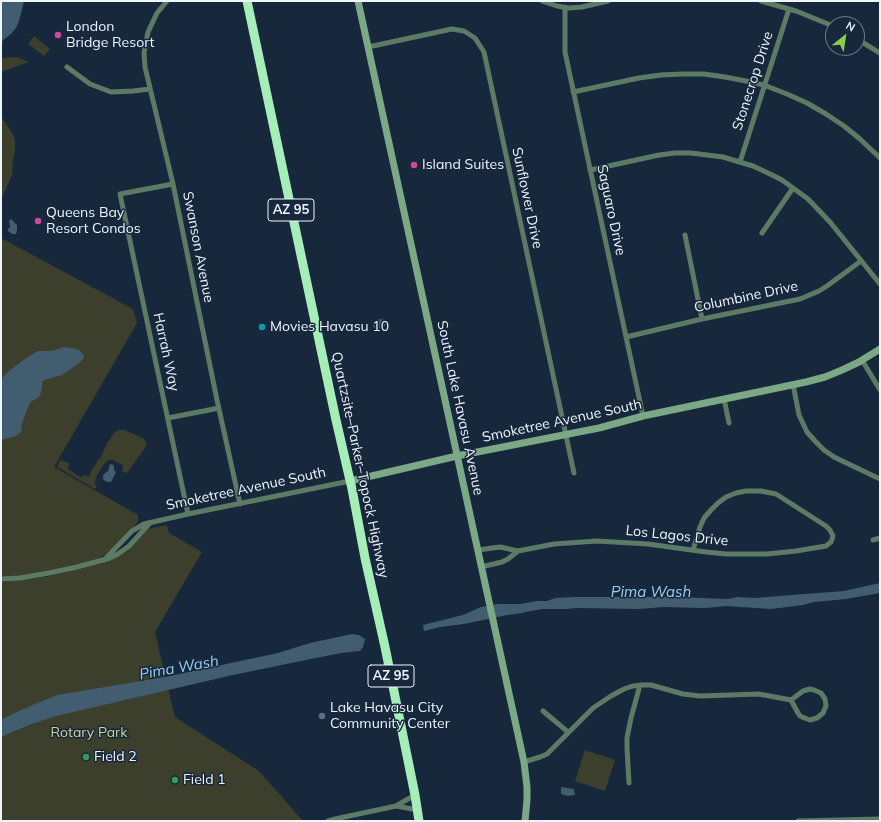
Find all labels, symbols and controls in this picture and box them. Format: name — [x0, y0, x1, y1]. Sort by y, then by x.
north arrow — [825, 16, 865, 56]
text: N — [843, 18, 858, 35]
place label: London Bridge Resort — [66, 19, 154, 52]
street label: Stonecrop Drive — [729, 29, 777, 133]
marker: London Bridge Resort — [53, 30, 63, 40]
street label: Sunflower Drive — [508, 146, 546, 250]
place label: Island Suites — [422, 157, 504, 173]
marker: Island Suites — [409, 160, 419, 170]
street label: Saguaro Drive — [593, 163, 629, 257]
street label: Swanson Avenue — [179, 190, 217, 304]
road number: AZ 95 — [268, 199, 314, 221]
place label: Queens Bay Resort Condos — [46, 205, 141, 238]
marker: Queens Bay Resort Condos — [33, 216, 43, 226]
street label: Columbine Drive — [693, 278, 799, 316]
street label: Harrah Way — [149, 311, 183, 393]
place label: Movies Havasu 10 — [270, 319, 389, 335]
street label: South Lake Havasu Avenue — [433, 319, 487, 497]
marker: Movies Havasu 10 — [257, 322, 267, 332]
street label: Quartzsite–Parker–Topock Highway — [328, 350, 392, 580]
street label: Smoketree Avenue South — [481, 396, 643, 446]
street label: Smoketree Avenue South — [165, 464, 327, 514]
street label: Los Lagos Drive — [625, 522, 729, 550]
water label: Pima Wash — [611, 583, 691, 601]
water label: Pima Wash — [138, 652, 220, 684]
road number: AZ 95 — [368, 665, 414, 687]
place label: Lake Havasu City Community Center — [330, 700, 450, 732]
marker: Lake Havasu City Community Center — [317, 711, 327, 721]
park label: Rotary Park — [51, 725, 127, 741]
place label: Field 2 — [94, 749, 137, 765]
marker: Field 2 — [81, 752, 91, 762]
place label: Field 1 — [183, 772, 226, 788]
marker: Field 1 — [170, 775, 180, 785]

